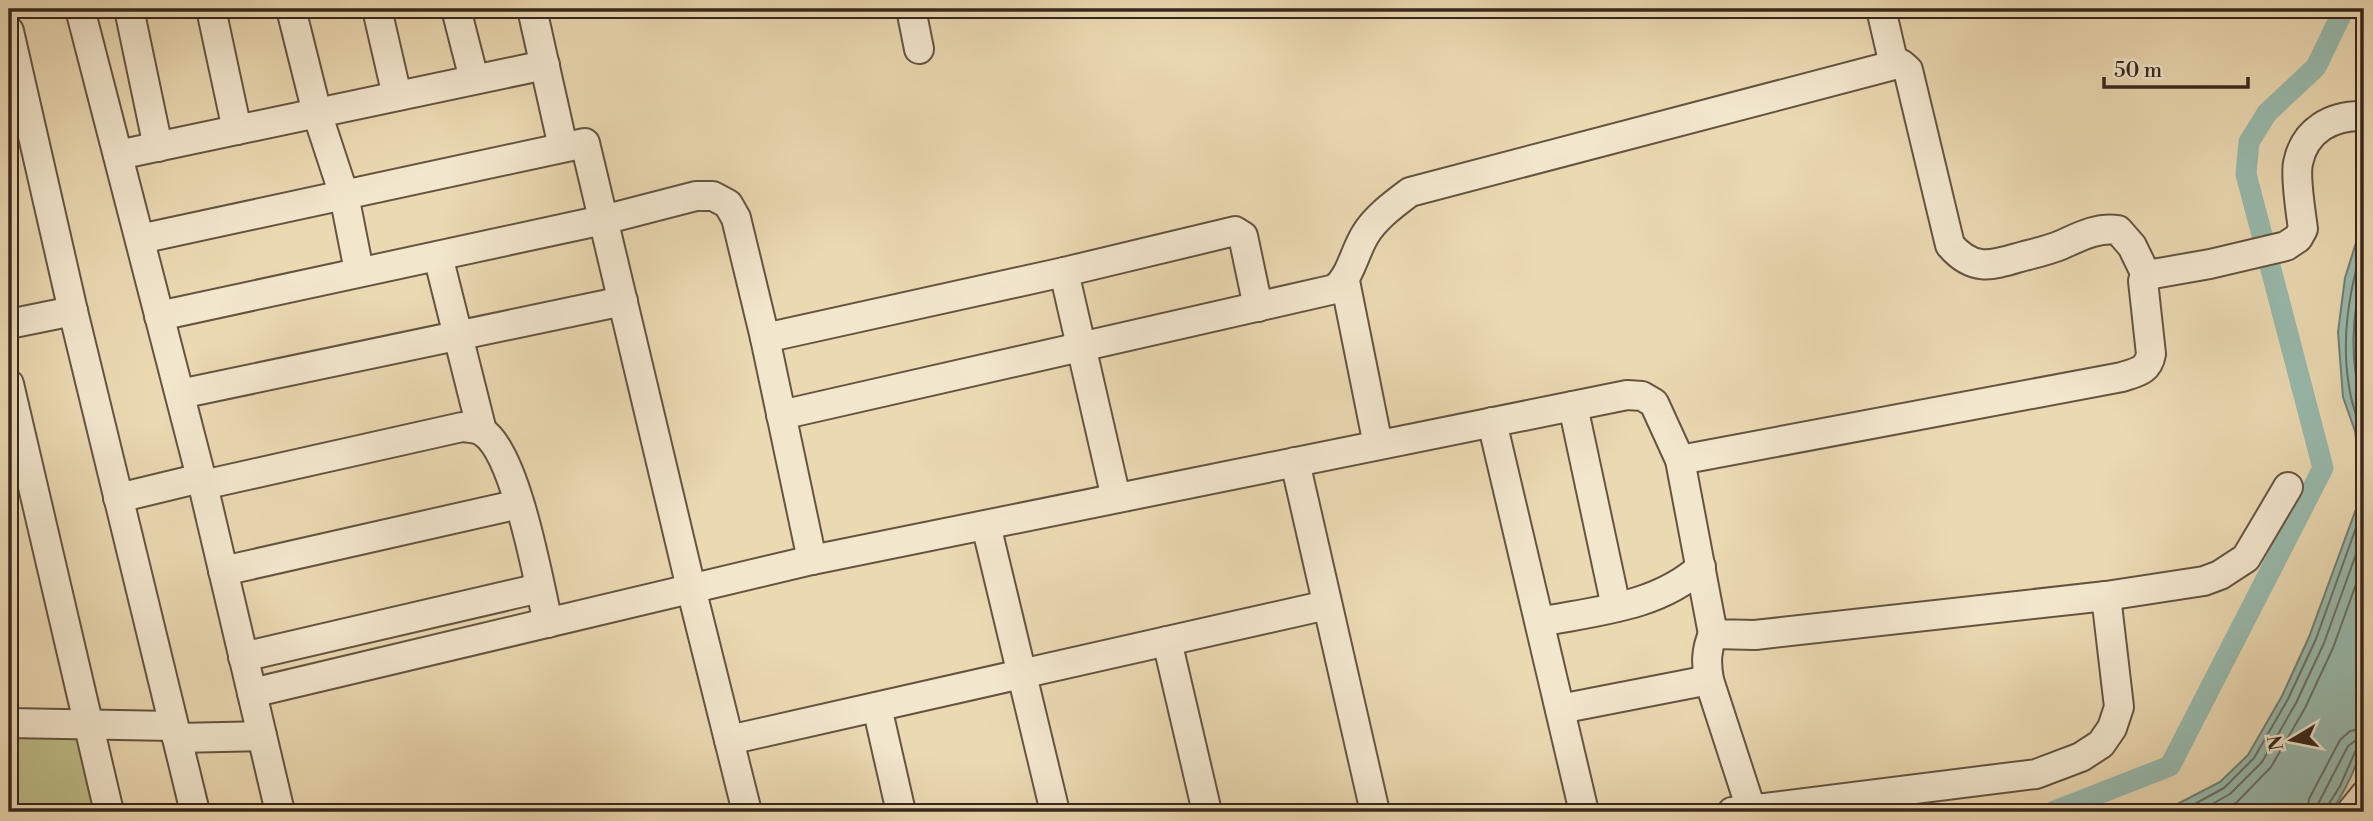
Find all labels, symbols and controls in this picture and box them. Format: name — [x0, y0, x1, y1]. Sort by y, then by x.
scale bar — [2104, 46, 2247, 90]
text: 50 m — [2114, 58, 2162, 84]
north arrow — [2258, 706, 2328, 776]
text: N — [2263, 733, 2289, 752]

